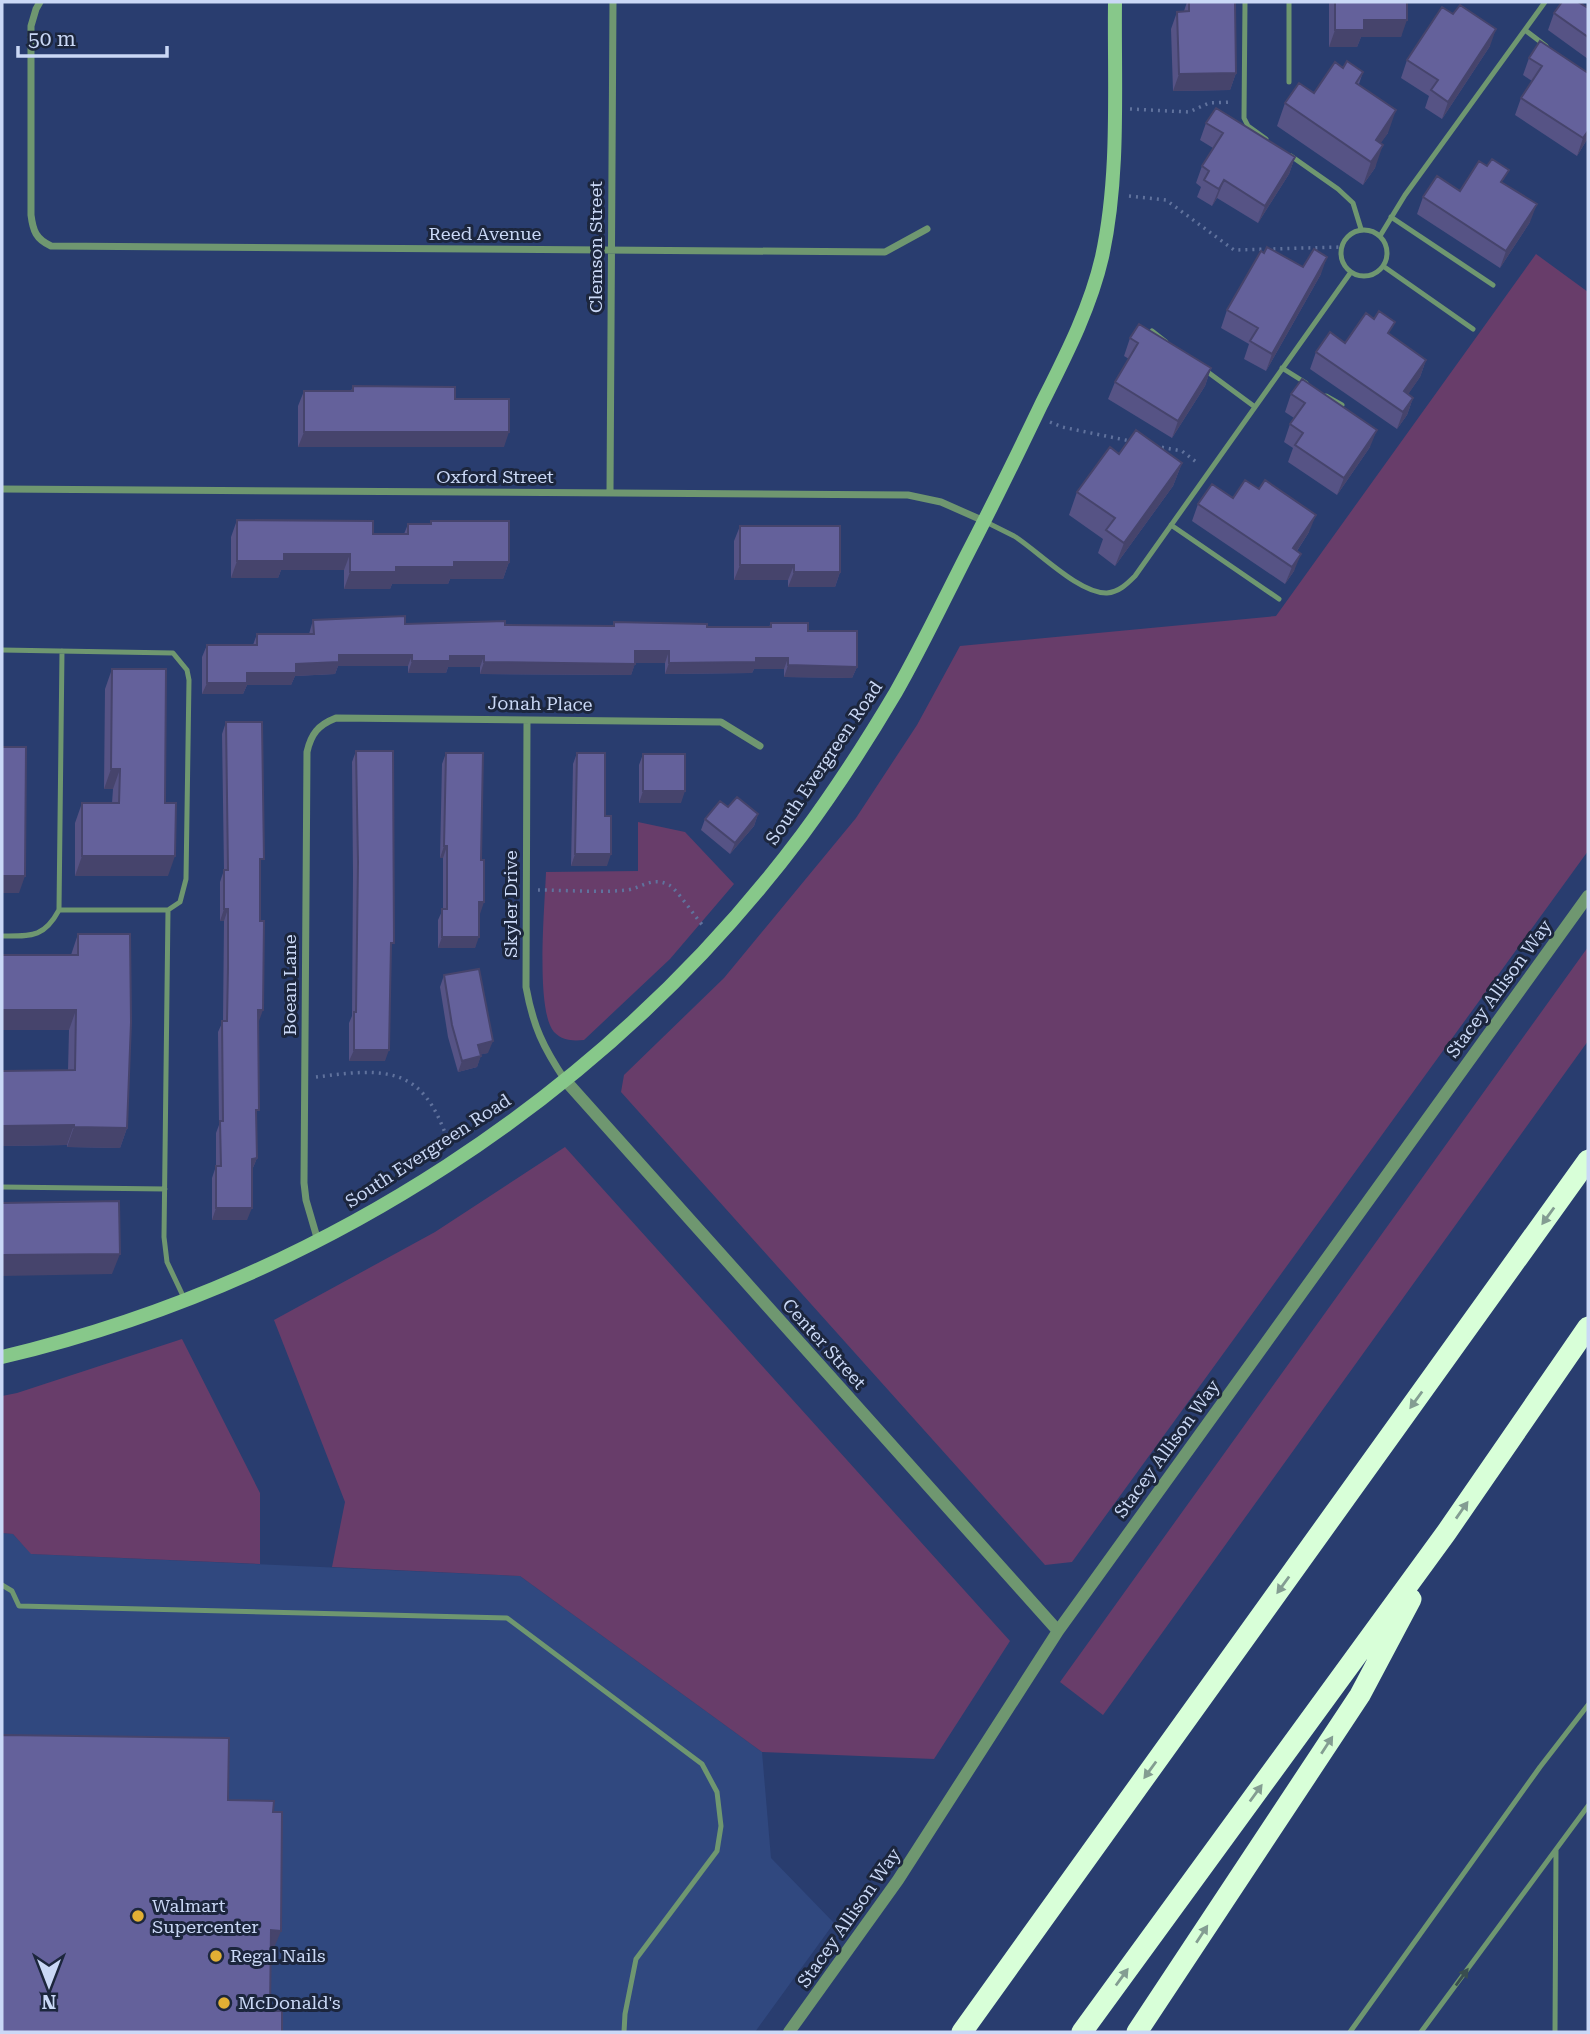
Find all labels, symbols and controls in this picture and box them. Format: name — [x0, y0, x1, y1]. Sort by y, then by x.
scale bar — [18, 14, 166, 58]
text: 50 m — [28, 27, 76, 51]
street label: Clemson Street — [585, 181, 606, 313]
street label: Reed Avenue — [429, 223, 542, 244]
street label: Oxford Street — [436, 466, 554, 487]
street label: South Evergreen Road — [761, 677, 886, 849]
street label: Jonah Place — [487, 692, 593, 715]
street label: Skyler Drive — [500, 850, 521, 958]
street label: Stacey Allison Way — [1442, 915, 1556, 1062]
street label: Boean Lane — [279, 934, 300, 1036]
street label: South Evergreen Road — [341, 1089, 515, 1212]
one-way arrow — [1541, 1207, 1555, 1225]
street label: Center Street — [778, 1294, 871, 1393]
street label: Stacey Allison Way — [1110, 1375, 1224, 1522]
one-way arrow — [1409, 1391, 1423, 1409]
one-way arrow — [1455, 1501, 1469, 1519]
one-way arrow — [1276, 1576, 1290, 1594]
one-way arrow — [1321, 1735, 1334, 1754]
one-way arrow — [1143, 1761, 1157, 1779]
one-way arrow — [1249, 1784, 1263, 1802]
street label: Stacey Allison Way — [793, 1844, 905, 1991]
place label: Walmart Supercenter — [152, 1895, 259, 1937]
marker: Walmart Supercenter — [130, 1908, 146, 1924]
one-way arrow — [1195, 1925, 1208, 1944]
place label: Regal Nails — [230, 1945, 326, 1966]
marker: Regal Nails — [208, 1948, 224, 1964]
north arrow — [14, 1950, 84, 2020]
one-way arrow — [1115, 1968, 1129, 1986]
one-way arrow — [1454, 1969, 1469, 1987]
text: N — [41, 1990, 56, 2013]
place label: McDonald's — [238, 1992, 341, 2013]
marker: McDonald's — [216, 1995, 232, 2011]

